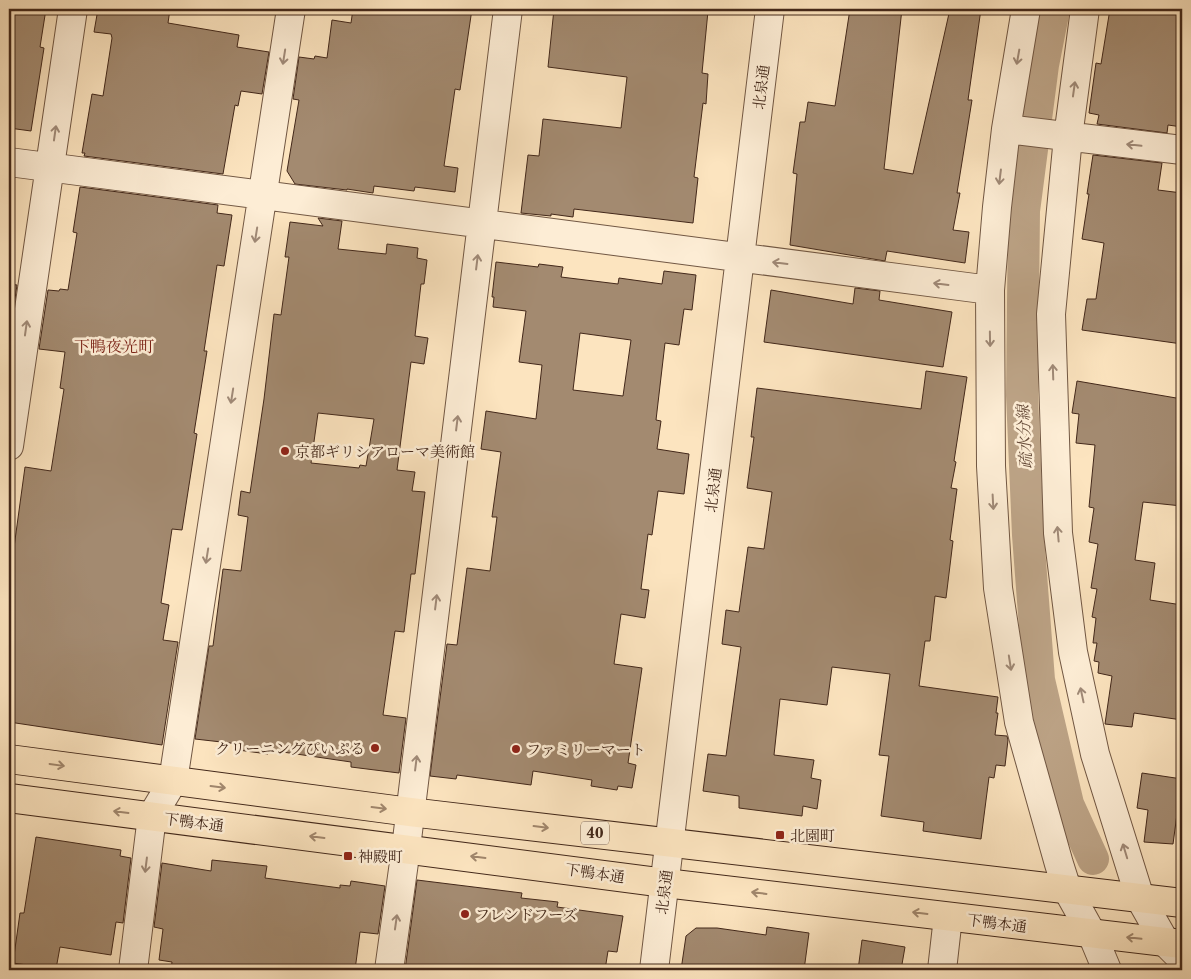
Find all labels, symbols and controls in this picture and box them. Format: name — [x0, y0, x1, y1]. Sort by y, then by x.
one-way arrow — [1013, 48, 1023, 64]
one-way arrow — [278, 49, 288, 65]
street label: 北泉通 — [749, 64, 773, 110]
one-way arrow — [1069, 81, 1079, 97]
one-way arrow — [50, 125, 60, 141]
one-way arrow — [1126, 140, 1142, 149]
one-way arrow — [995, 169, 1005, 185]
one-way arrow — [251, 227, 261, 243]
one-way arrow — [472, 254, 482, 270]
one-way arrow — [772, 258, 788, 268]
one-way arrow — [934, 279, 950, 289]
one-way arrow — [21, 321, 31, 337]
one-way arrow — [985, 330, 995, 347]
district label: 下鴨夜光町 — [74, 336, 154, 356]
one-way arrow — [1048, 364, 1058, 380]
one-way arrow — [227, 387, 237, 403]
water label: 疏水分線 — [1012, 403, 1036, 469]
one-way arrow — [453, 416, 463, 432]
place label: 京都ギリシアローマ美術館 — [295, 442, 475, 461]
marker: 京都ギリシアローマ美術館 — [279, 445, 291, 457]
street label: 北泉通 — [701, 467, 725, 513]
one-way arrow — [989, 493, 998, 509]
one-way arrow — [1054, 527, 1063, 543]
one-way arrow — [202, 548, 212, 564]
one-way arrow — [431, 594, 441, 610]
one-way arrow — [1005, 655, 1015, 671]
one-way arrow — [1077, 687, 1086, 703]
place label: クリーニングぴいぷる — [215, 739, 365, 758]
place label: ファミリーマート — [526, 740, 646, 759]
marker: クリーニングぴいぷる — [369, 742, 381, 754]
marker: ファミリーマート — [510, 743, 522, 755]
one-way arrow — [411, 756, 421, 772]
one-way arrow — [49, 760, 65, 770]
one-way arrow — [210, 782, 226, 792]
one-way arrow — [371, 803, 387, 813]
one-way arrow — [113, 807, 129, 817]
street label: 下鴨本通 — [163, 809, 225, 835]
road number: 40 — [581, 821, 609, 844]
one-way arrow — [532, 822, 548, 832]
place label: 北園町 — [790, 826, 835, 845]
marker: 北園町 — [774, 829, 786, 841]
one-way arrow — [309, 832, 325, 842]
one-way arrow — [1120, 844, 1130, 860]
place label: 神殿町 — [358, 847, 403, 866]
marker: 神殿町 — [342, 850, 354, 862]
one-way arrow — [470, 852, 486, 862]
one-way arrow — [141, 856, 151, 872]
street label: 下鴨本通 — [564, 859, 626, 887]
street label: 北泉通 — [652, 869, 676, 915]
one-way arrow — [751, 888, 767, 898]
place label: フレンドフーズ — [475, 905, 577, 924]
marker: フレンドフーズ — [459, 908, 471, 920]
one-way arrow — [913, 908, 929, 918]
street label: 下鴨本通 — [966, 910, 1028, 936]
one-way arrow — [391, 914, 401, 930]
one-way arrow — [1126, 933, 1142, 943]

